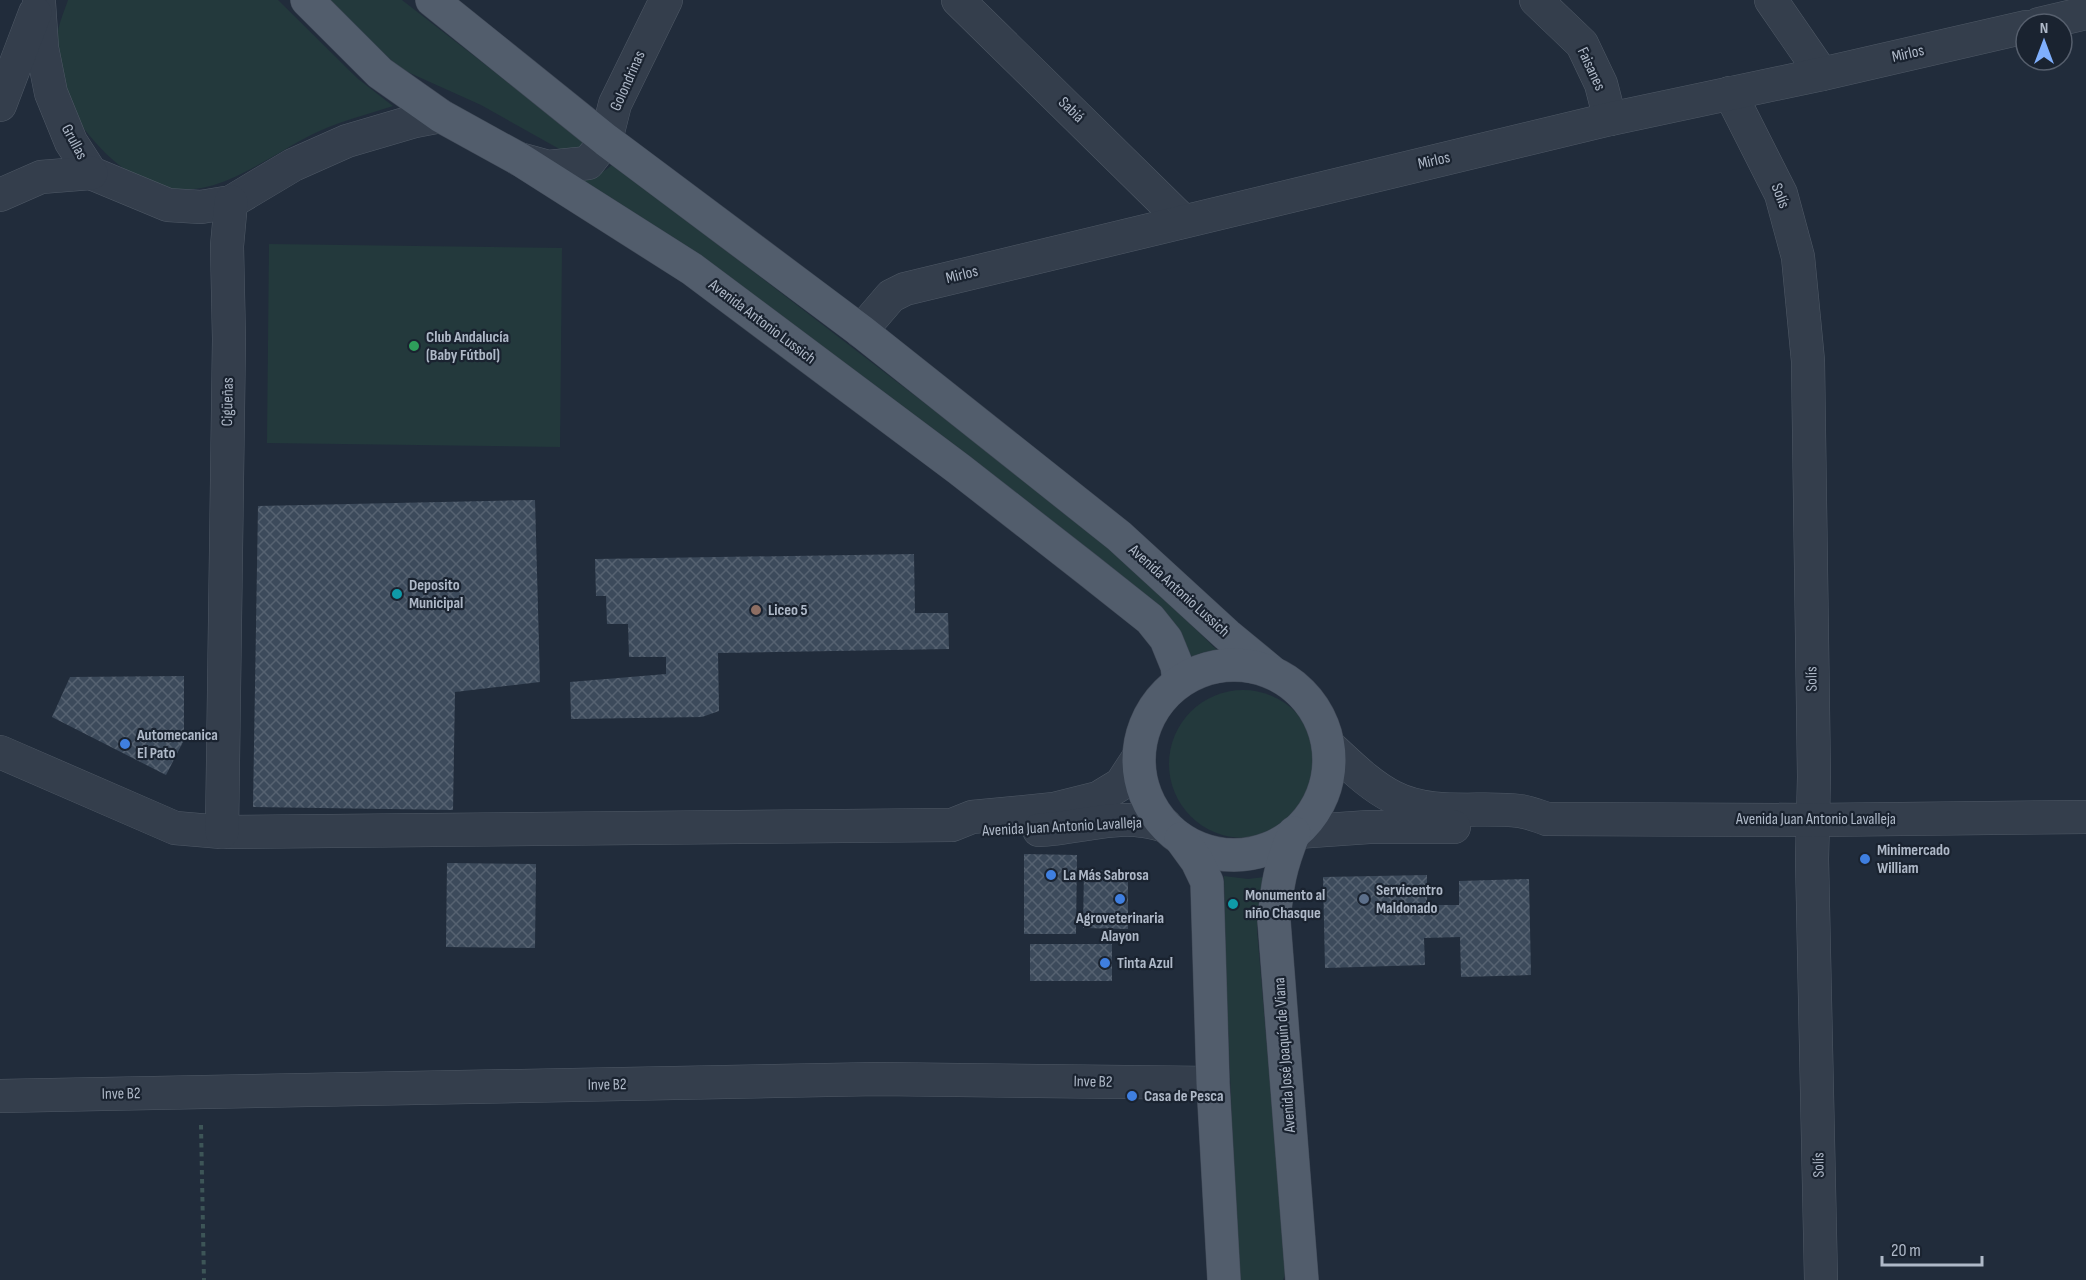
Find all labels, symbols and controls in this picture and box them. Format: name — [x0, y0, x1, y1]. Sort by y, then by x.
north arrow — [2014, 12, 2074, 72]
text: N — [2040, 19, 2048, 38]
street label: Mirlos — [1890, 41, 1926, 67]
street label: Faisanes — [1573, 44, 1609, 94]
street label: Golondrinas — [606, 48, 650, 114]
street label: Sabiá — [1054, 93, 1088, 127]
street label: Grullas — [57, 121, 91, 163]
street label: Mirlos — [1416, 148, 1452, 174]
street label: Solís — [1767, 181, 1793, 211]
street label: Mirlos — [944, 262, 980, 288]
street label: Avenida Antonio Lussich — [704, 275, 819, 368]
place label: Club Andalucía (Baby Fútbol) — [426, 328, 509, 365]
marker: Club Andalucía (Baby Fútbol) — [407, 339, 421, 353]
street label: Cigüeñas — [218, 377, 238, 427]
street label: Avenida Antonio Lussich — [1124, 540, 1233, 641]
place label: Deposito Municipal — [409, 576, 463, 613]
marker: Deposito Municipal — [390, 587, 404, 601]
place label: Liceo 5 — [768, 601, 808, 620]
marker: Liceo 5 — [749, 603, 763, 617]
street label: Solís — [1802, 666, 1822, 692]
place label: Automecanica El Pato — [136, 726, 218, 763]
marker: Automecanica El Pato — [118, 737, 132, 751]
street label: Avenida Juan Antonio Lavalleja — [1735, 810, 1896, 829]
street label: Avenida Juan Antonio Lavalleja — [981, 813, 1142, 841]
place label: Minimercado William — [1877, 841, 1950, 878]
marker: Minimercado William — [1858, 852, 1872, 866]
place label: La Más Sabrosa — [1063, 866, 1149, 885]
marker: La Más Sabrosa — [1044, 868, 1058, 882]
place label: Servicentro Maldonado — [1376, 881, 1443, 918]
place label: Monumento al niño Chasque — [1245, 886, 1325, 923]
marker: Agroveterinaria Alayon — [1113, 892, 1127, 906]
marker: Servicentro Maldonado — [1357, 892, 1371, 906]
marker: Monumento al niño Chasque — [1226, 897, 1240, 911]
place label: Agroveterinaria Alayon — [1075, 909, 1164, 946]
place label: Tinta Azul — [1117, 954, 1173, 973]
marker: Tinta Azul — [1098, 956, 1112, 970]
street label: Avenida José Joaquín de Viana — [1270, 977, 1300, 1134]
street label: Inve B2 — [1073, 1072, 1113, 1092]
street label: Inve B2 — [587, 1075, 627, 1095]
street label: Inve B2 — [101, 1084, 141, 1104]
place label: Casa de Pesca — [1144, 1087, 1223, 1106]
marker: Casa de Pesca — [1125, 1089, 1139, 1103]
street label: Solís — [1809, 1152, 1829, 1178]
scale bar — [1882, 1229, 1982, 1267]
text: 20 m — [1891, 1240, 1921, 1261]

